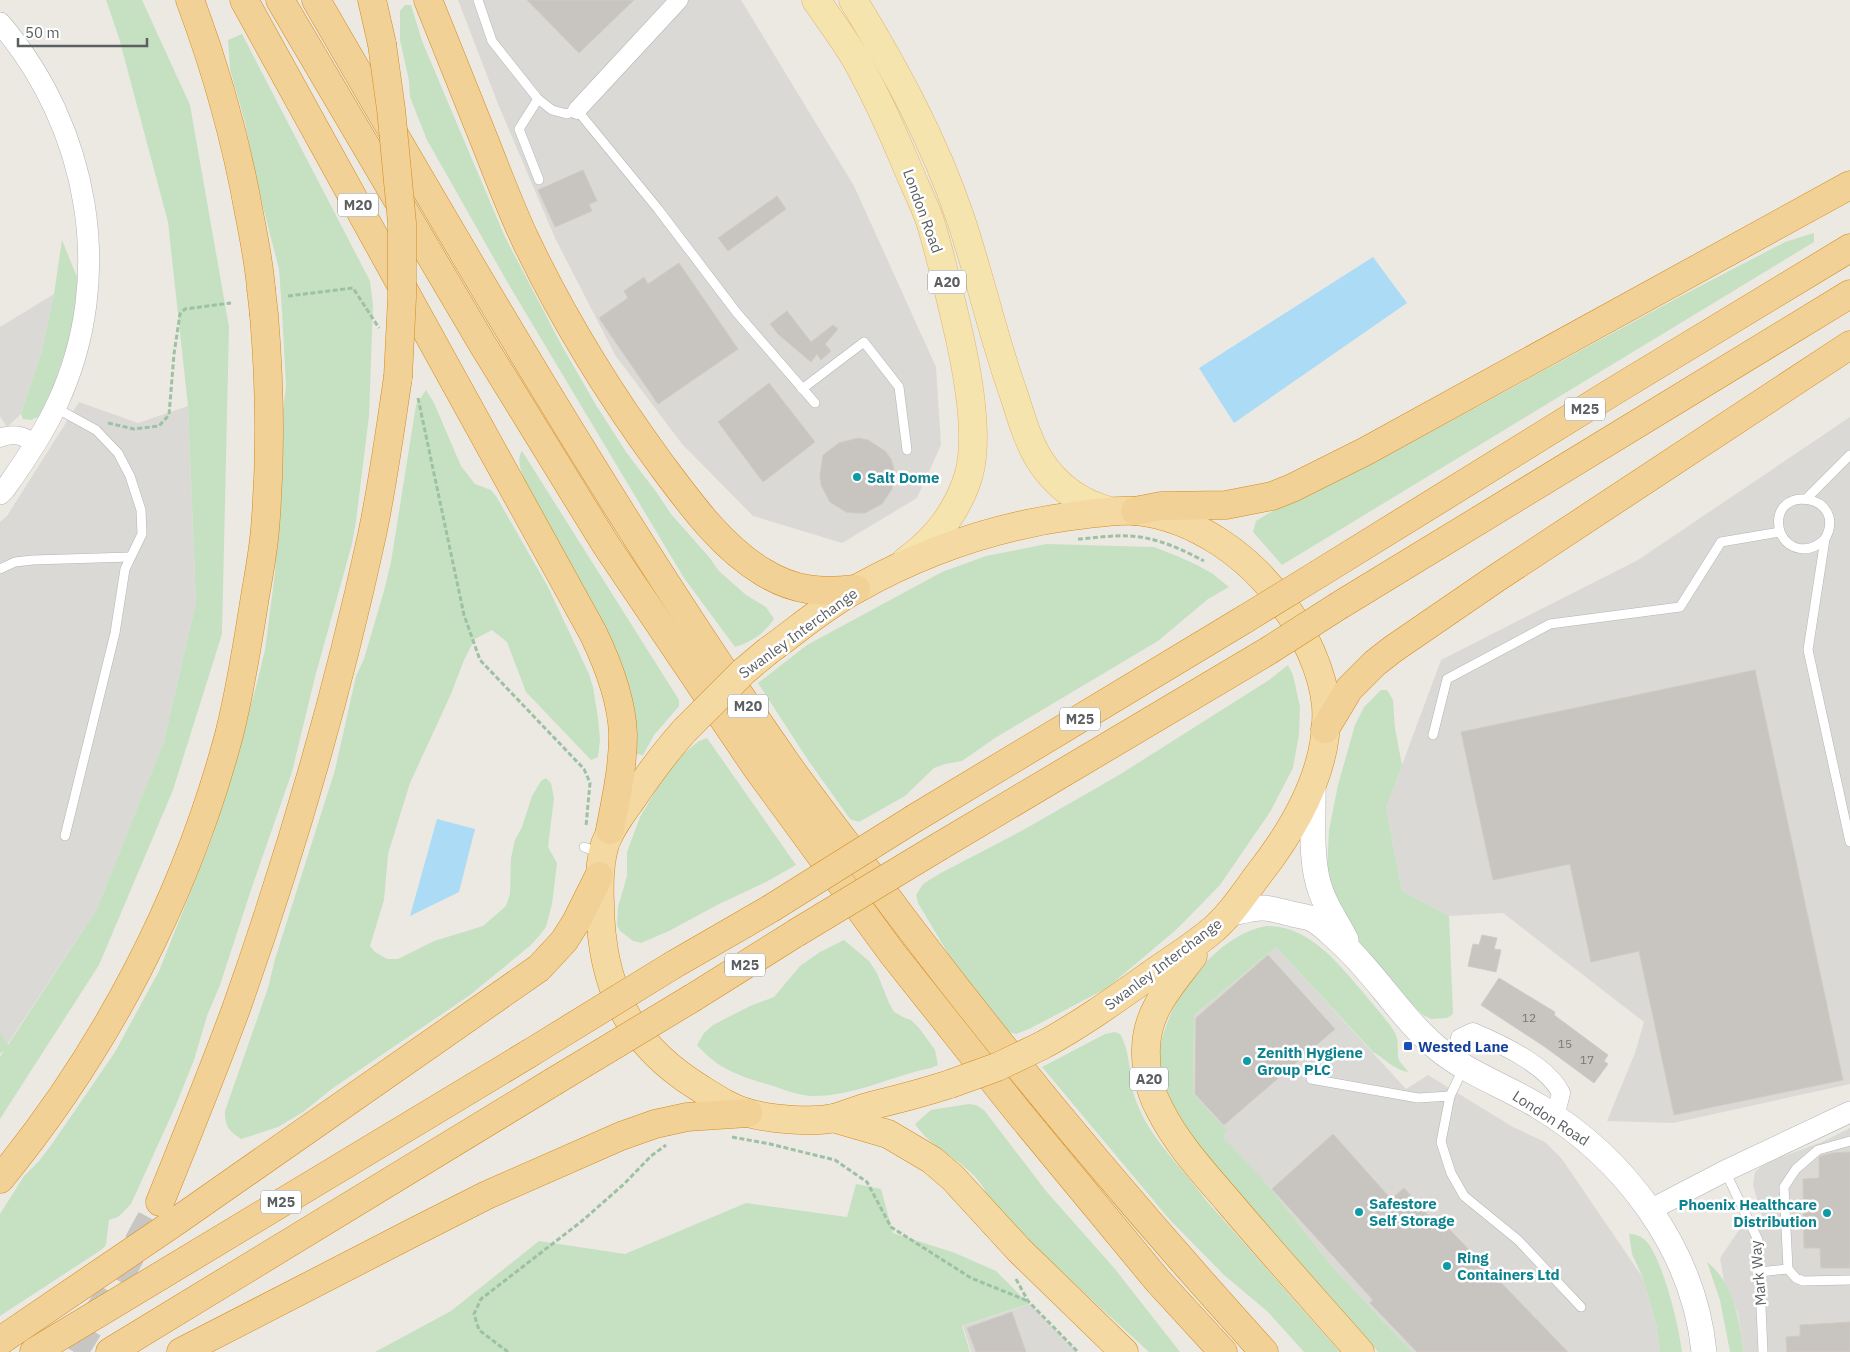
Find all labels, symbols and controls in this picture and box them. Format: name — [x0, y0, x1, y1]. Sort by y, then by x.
scale bar — [18, 15, 146, 47]
text: 50 m — [25, 23, 60, 42]
street label: London Road — [899, 166, 947, 256]
road number: M20 — [338, 194, 378, 216]
road number: A20 — [928, 270, 966, 294]
road number: M25 — [1565, 398, 1605, 420]
place label: Salt Dome — [867, 468, 939, 487]
marker: Salt Dome — [851, 471, 863, 483]
street label: Swanley Interchange — [735, 584, 861, 682]
road number: M20 — [728, 694, 768, 718]
road number: M25 — [1060, 708, 1100, 731]
street label: Swanley Interchange — [1101, 914, 1225, 1014]
road number: M25 — [725, 954, 765, 976]
house number: 12 — [1522, 1010, 1536, 1025]
house number: 15 — [1558, 1036, 1572, 1051]
place label: Wested Lane — [1418, 1037, 1509, 1056]
marker: Wested Lane — [1402, 1040, 1414, 1052]
place label: Zenith Hygiene Group PLC — [1257, 1043, 1363, 1079]
house number: 17 — [1580, 1052, 1594, 1067]
marker: Zenith Hygiene Group PLC — [1241, 1055, 1253, 1067]
road number: A20 — [1130, 1068, 1168, 1090]
street label: London Road — [1509, 1086, 1593, 1150]
road number: M25 — [261, 1190, 301, 1214]
place label: Safestore Self Storage — [1369, 1194, 1455, 1230]
place label: Phoenix Healthcare Distribution — [1678, 1195, 1817, 1231]
marker: Safestore Self Storage — [1353, 1206, 1365, 1218]
marker: Phoenix Healthcare Distribution — [1821, 1207, 1833, 1219]
street label: Mark Way — [1746, 1239, 1770, 1307]
place label: Ring Containers Ltd — [1457, 1248, 1560, 1284]
marker: Ring Containers Ltd — [1441, 1260, 1453, 1272]

